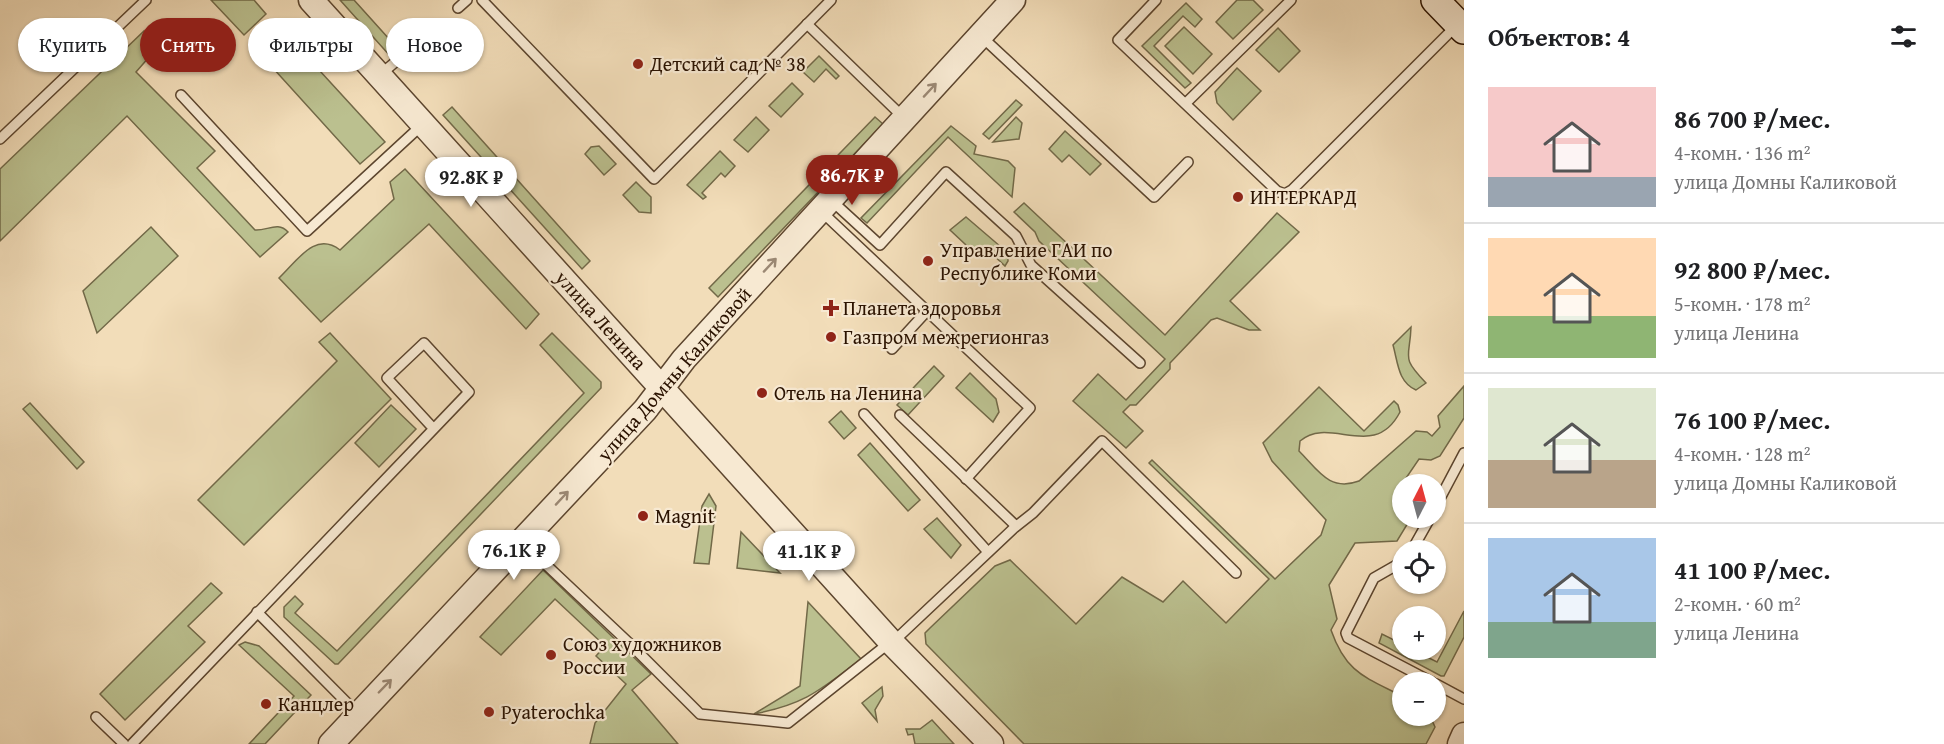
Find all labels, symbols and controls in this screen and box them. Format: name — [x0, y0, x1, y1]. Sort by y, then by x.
text: Объектов: 4 — [1488, 17, 1631, 56]
chip: Купить — [18, 18, 128, 72]
chip: Снять — [140, 18, 236, 72]
chip: Фильтры — [248, 18, 374, 72]
chip: Новое — [386, 18, 484, 72]
icon: filters — [1887, 20, 1920, 53]
place label: Детский сад № 38 — [649, 49, 806, 78]
marker: Детский сад № 38 — [631, 57, 645, 71]
one-way arrow — [923, 83, 937, 98]
text: 86 700 ₽/мес. — [1674, 99, 1830, 138]
icon: home — [1536, 111, 1608, 183]
text: 4-комн. · 136 m² — [1674, 138, 1810, 167]
pin: 86.7K ₽ — [797, 155, 907, 206]
pin: 92.8K ₽ — [416, 157, 526, 208]
text: 86.7K ₽ — [820, 160, 884, 189]
text: 92.8K ₽ — [439, 162, 503, 191]
text: улица Домны Каликовой — [1674, 167, 1897, 196]
place label: ИНТЕРКАРД — [1250, 182, 1357, 211]
marker: ИНТЕРКАРД — [1231, 190, 1245, 204]
place label: Управление ГАИ по Республике Коми — [940, 235, 1112, 287]
text: 92 800 ₽/мес. — [1674, 250, 1830, 289]
marker: Управление ГАИ по Республике Коми — [921, 254, 935, 268]
one-way arrow — [763, 258, 777, 273]
icon: home — [1536, 262, 1608, 334]
street label: улица Ленина — [548, 263, 654, 376]
street label: улица Домны Каликовой — [589, 280, 758, 468]
text: 5-комн. · 178 m² — [1674, 289, 1810, 318]
place label: Планета здоровья — [843, 293, 1001, 322]
marker: Планета здоровья — [824, 301, 838, 315]
text: улица Ленина — [1674, 318, 1799, 347]
place label: Газпром межрегионгаз — [843, 322, 1049, 351]
marker: Газпром межрегионгаз — [824, 330, 838, 344]
place label: Отель на Ленина — [774, 378, 923, 407]
marker: Отель на Ленина — [755, 386, 769, 400]
text: 76 100 ₽/мес. — [1674, 400, 1830, 439]
icon: home — [1536, 412, 1608, 484]
text: 4-комн. · 128 m² — [1674, 439, 1810, 468]
text: улица Домны Каликовой — [1674, 468, 1897, 497]
north arrow — [1392, 474, 1446, 528]
map controls — [1392, 474, 1446, 726]
one-way arrow — [555, 491, 570, 506]
place label: Magnit — [655, 501, 715, 530]
marker: Magnit — [636, 509, 650, 523]
pin: 76.1K ₽ — [459, 530, 569, 581]
pin: 41.1K ₽ — [754, 531, 864, 582]
text: 76.1K ₽ — [482, 535, 546, 564]
text: 41.1K ₽ — [777, 536, 841, 565]
button: locate — [1392, 540, 1446, 594]
text: 41 100 ₽/мес. — [1674, 550, 1830, 589]
icon: home — [1536, 562, 1608, 634]
text: 2-комн. · 60 m² — [1674, 589, 1801, 618]
button: + — [1392, 606, 1446, 660]
text: улица Ленина — [1674, 618, 1799, 647]
place label: Союз художников России — [563, 629, 722, 681]
marker: Союз художников России — [544, 648, 558, 662]
button: − — [1392, 672, 1446, 726]
one-way arrow — [378, 678, 392, 693]
place label: Канцлер — [278, 689, 354, 718]
marker: Канцлер — [259, 697, 273, 711]
place label: Pyaterochka — [501, 697, 605, 726]
marker: Pyaterochka — [482, 705, 496, 719]

